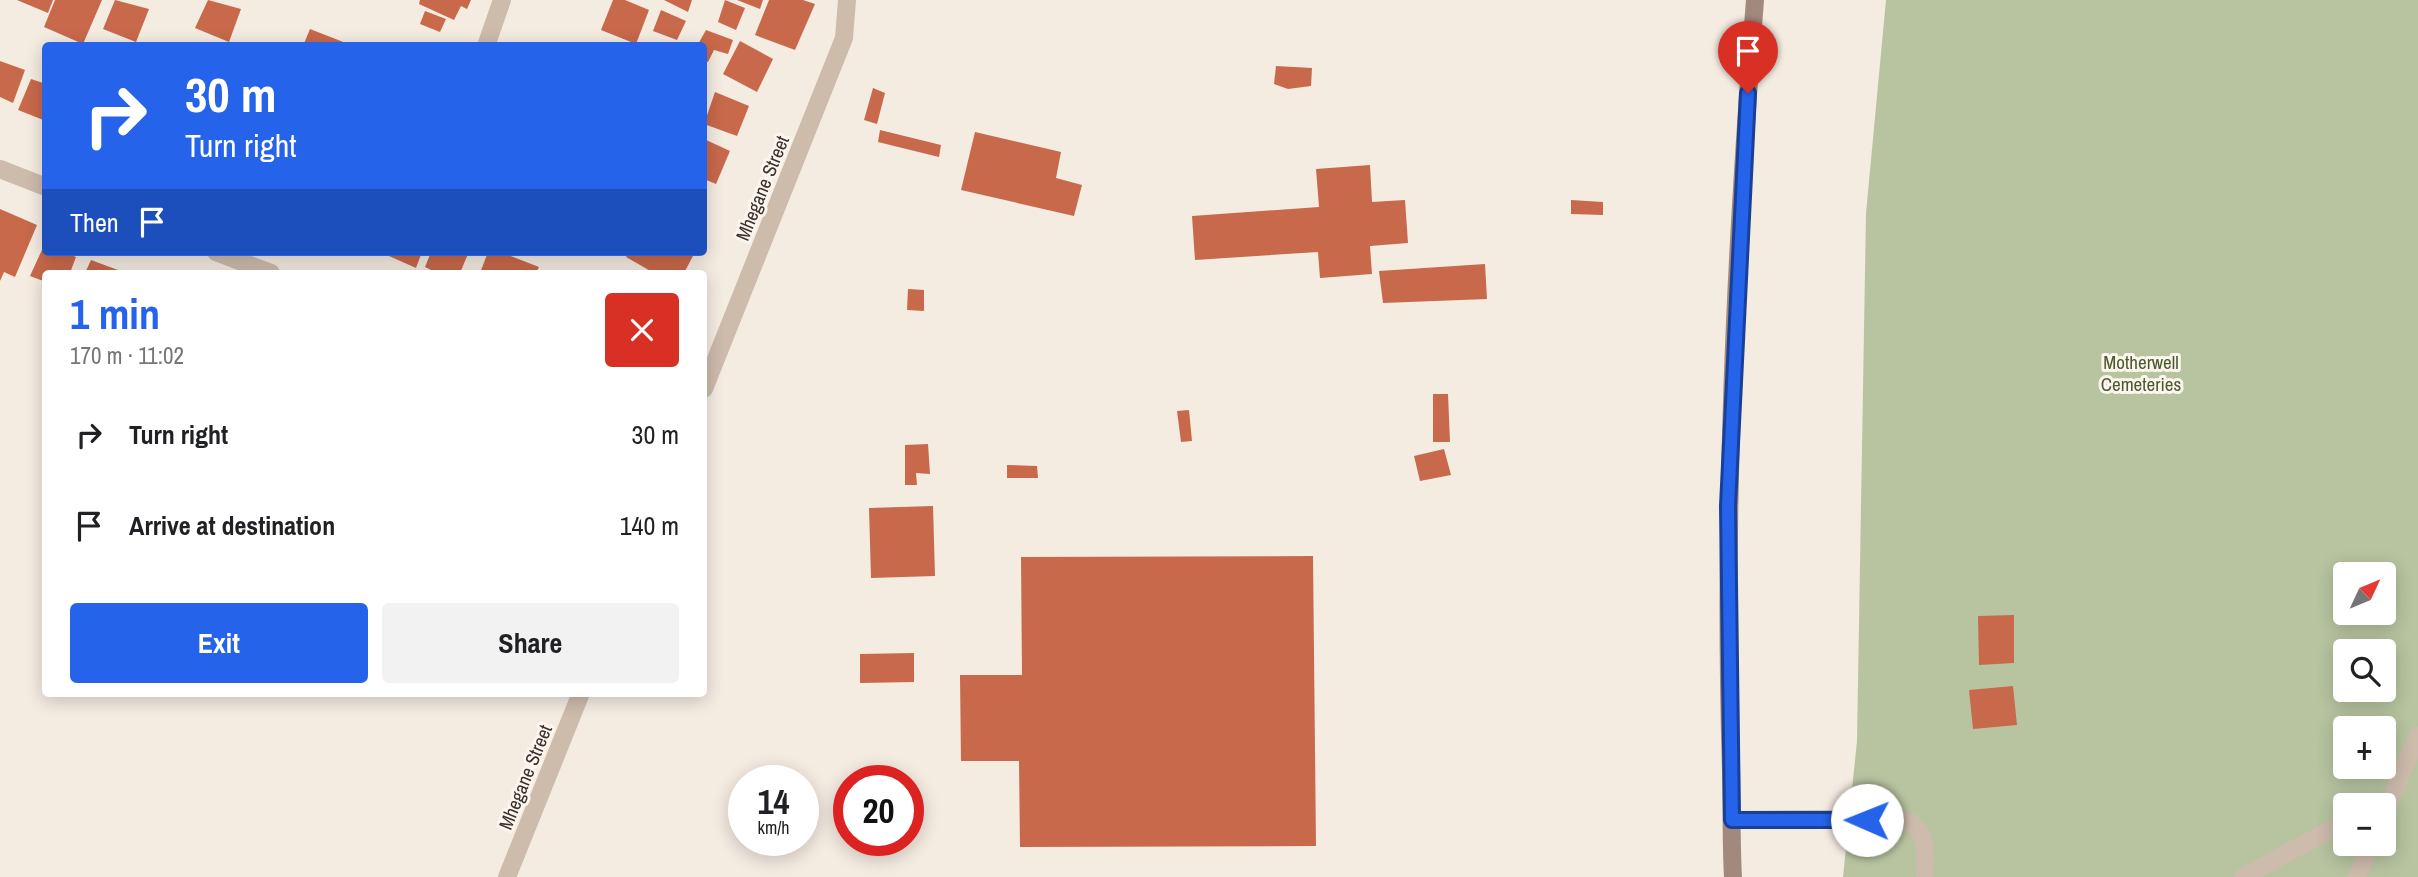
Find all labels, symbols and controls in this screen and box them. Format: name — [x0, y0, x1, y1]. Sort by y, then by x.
pin — [1718, 21, 1778, 93]
icon: arrive — [1729, 32, 1767, 70]
text: 30 m — [185, 61, 277, 127]
icon: right — [70, 70, 161, 161]
text: Turn right — [185, 124, 297, 167]
street label: Mhegane Street — [729, 131, 795, 244]
icon: arrive — [133, 203, 171, 241]
text: Then — [70, 205, 119, 240]
text: 1 min — [70, 286, 160, 342]
button: close — [605, 293, 679, 367]
text: 170 m · 11:02 — [70, 340, 184, 371]
park label: Motherwell Cemeteries — [2101, 349, 2181, 397]
icon: right — [70, 416, 108, 454]
text: Turn right — [129, 417, 228, 452]
text: 30 m — [632, 417, 679, 452]
icon: arrive — [70, 507, 108, 545]
text: Arrive at destination — [129, 508, 335, 543]
text: 140 m — [620, 508, 679, 543]
north arrow — [2333, 562, 2396, 625]
map controls — [2333, 562, 2396, 856]
button: Exit — [70, 603, 368, 683]
button: Share — [382, 603, 679, 683]
button: search — [2333, 639, 2396, 702]
button: + — [2333, 716, 2396, 779]
street label: Mhegane Street — [492, 720, 558, 833]
speed limit sign: 20 — [833, 765, 924, 856]
text: 14 — [758, 778, 789, 825]
position arrow — [1830, 783, 1904, 857]
button: − — [2333, 793, 2396, 856]
text: km/h — [758, 815, 790, 840]

